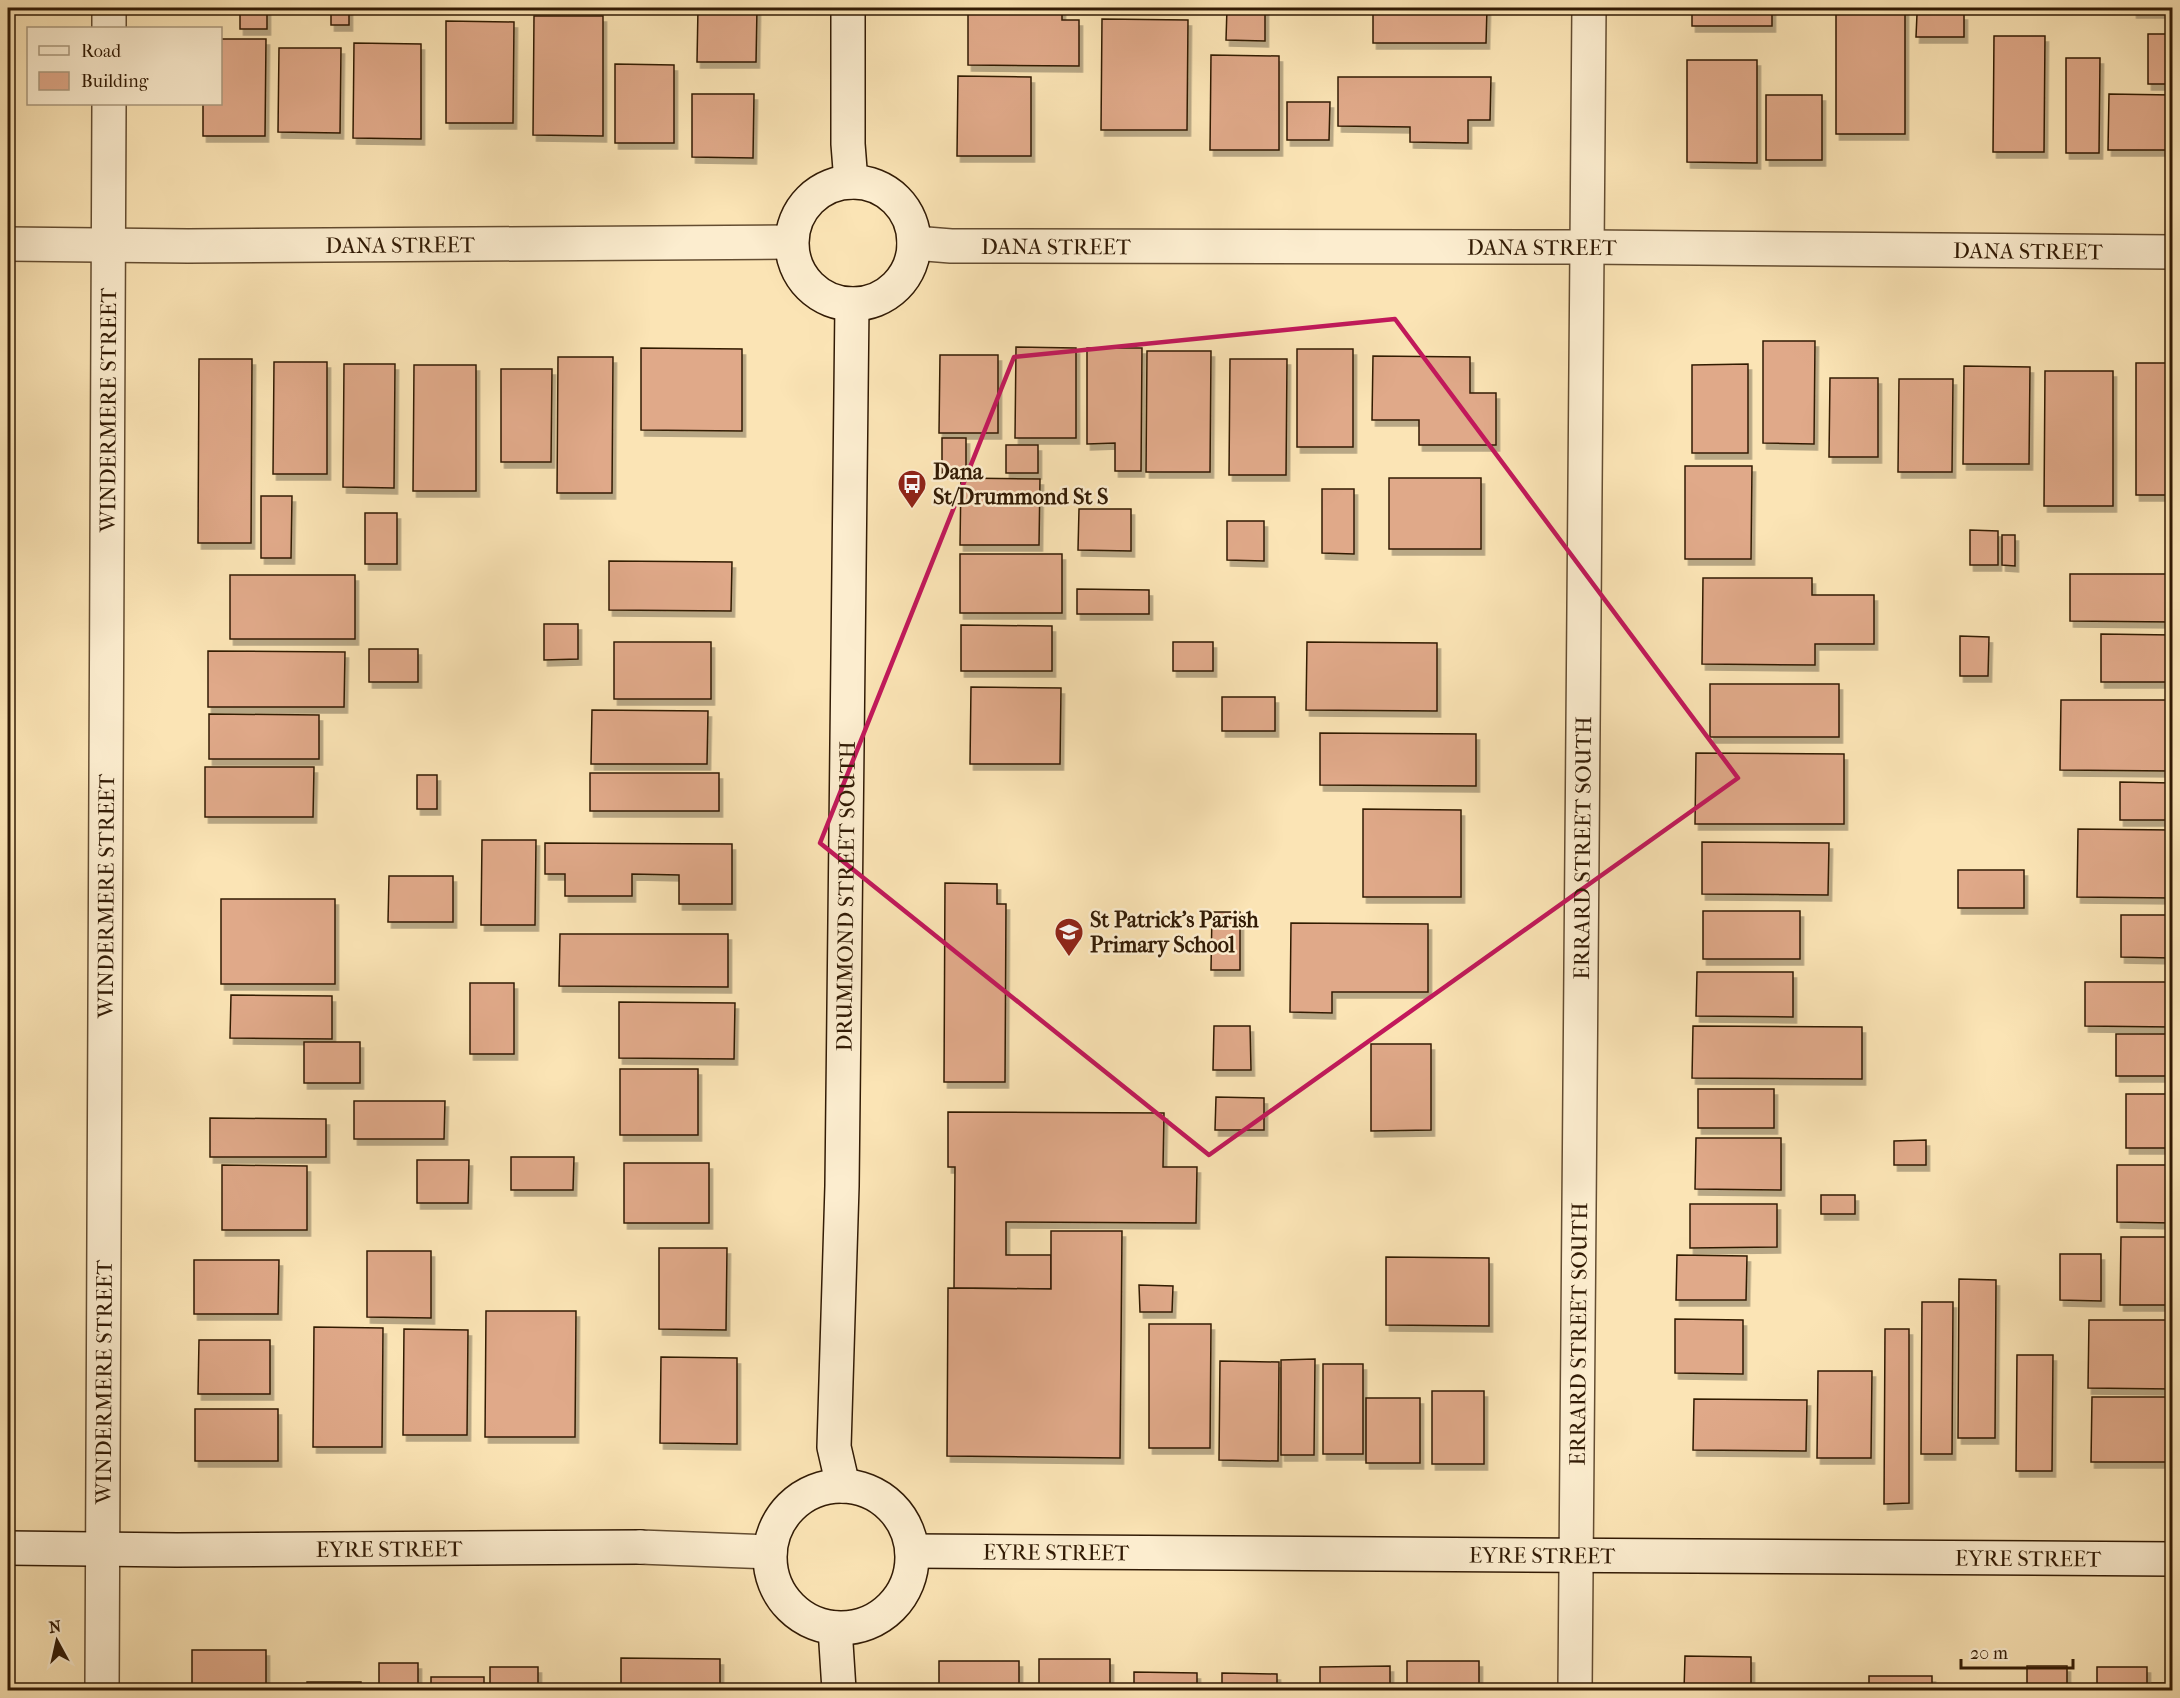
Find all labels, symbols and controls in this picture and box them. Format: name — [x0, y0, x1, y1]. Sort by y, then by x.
legend — [27, 27, 222, 105]
text: Road — [81, 41, 121, 62]
text: Building — [81, 71, 149, 92]
street label: DANA STREET — [325, 232, 476, 259]
street label: DANA STREET — [981, 234, 1132, 260]
street label: DANA STREET — [1467, 235, 1618, 261]
street label: DANA STREET — [1953, 238, 2104, 265]
street label: WINDERMERE STREET — [95, 287, 122, 533]
place label: Dana St/Drummond St S — [933, 459, 1108, 510]
bus stop icon: Dana St/Drummond St S — [896, 468, 928, 510]
street label: ERRARD STREET SOUTH — [1569, 716, 1597, 980]
street label: DRUMMOND STREET SOUTH — [832, 741, 861, 1052]
street label: WINDERMERE STREET — [93, 773, 120, 1019]
place label: St Patrick's Parish Primary School — [1090, 907, 1259, 958]
school or university icon: St Patrick's Parish Primary School — [1053, 916, 1085, 958]
street label: ERRARD STREET SOUTH — [1565, 1202, 1593, 1466]
street label: WINDERMERE STREET — [91, 1259, 118, 1505]
street label: EYRE STREET — [316, 1536, 463, 1563]
street label: EYRE STREET — [983, 1539, 1130, 1566]
street label: EYRE STREET — [1469, 1543, 1616, 1569]
street label: EYRE STREET — [1955, 1546, 2102, 1573]
north arrow — [27, 1611, 87, 1671]
text: N — [48, 1616, 63, 1637]
scale bar — [1961, 1632, 2074, 1670]
text: 20 m — [1970, 1643, 2008, 1664]

